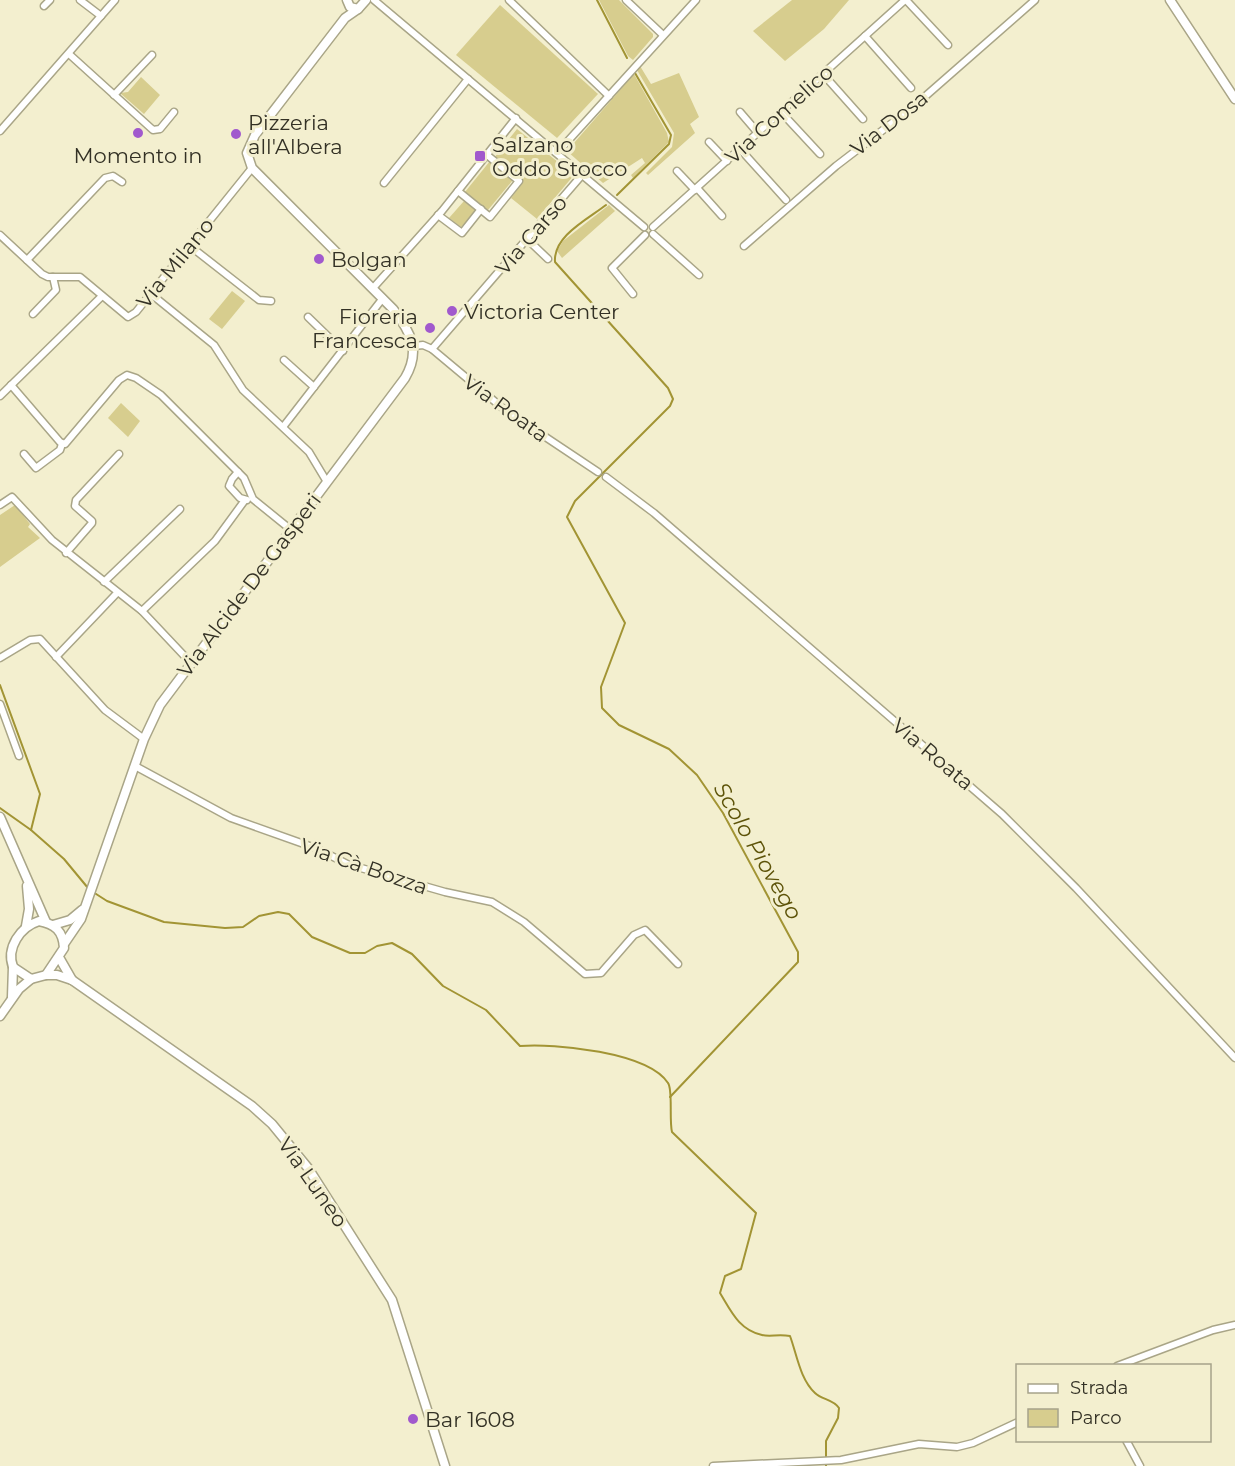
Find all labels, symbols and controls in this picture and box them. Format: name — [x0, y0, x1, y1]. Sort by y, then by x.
street label: Via Comelico — [720, 59, 838, 169]
street label: Via Dosa — [845, 85, 933, 161]
place label: Pizzeria all'Albera — [248, 110, 343, 159]
marker: Momento in — [131, 126, 145, 140]
marker: Pizzeria all'Albera — [229, 127, 243, 141]
place label: Salzano Oddo Stocco — [492, 132, 627, 181]
place label: Momento in — [73, 143, 203, 168]
marker: Salzano Oddo Stocco — [473, 149, 487, 163]
street label: Via Carso — [490, 190, 572, 280]
street label: Via Milano — [131, 213, 219, 313]
place label: Bolgan — [331, 247, 407, 272]
marker: Bolgan — [312, 252, 326, 266]
place label: Victoria Center — [464, 299, 620, 324]
place label: Fioreria Francesca — [312, 304, 418, 353]
marker: Victoria Center — [445, 304, 459, 318]
marker: Fioreria Francesca — [423, 321, 437, 335]
street label: Via Roata — [459, 369, 553, 447]
street label: Via Alcide De Gasperi — [172, 488, 326, 682]
street label: Via Roata — [887, 713, 979, 795]
water label: Scolo Piovego — [708, 778, 808, 924]
street label: Via Cà Bozza — [297, 833, 431, 899]
street label: Via Luneo — [273, 1132, 353, 1232]
legend — [1016, 1364, 1211, 1442]
text: Strada — [1070, 1377, 1128, 1399]
place label: Bar 1608 — [425, 1407, 515, 1432]
text: Parco — [1070, 1407, 1122, 1429]
marker: Bar 1608 — [406, 1412, 420, 1426]

